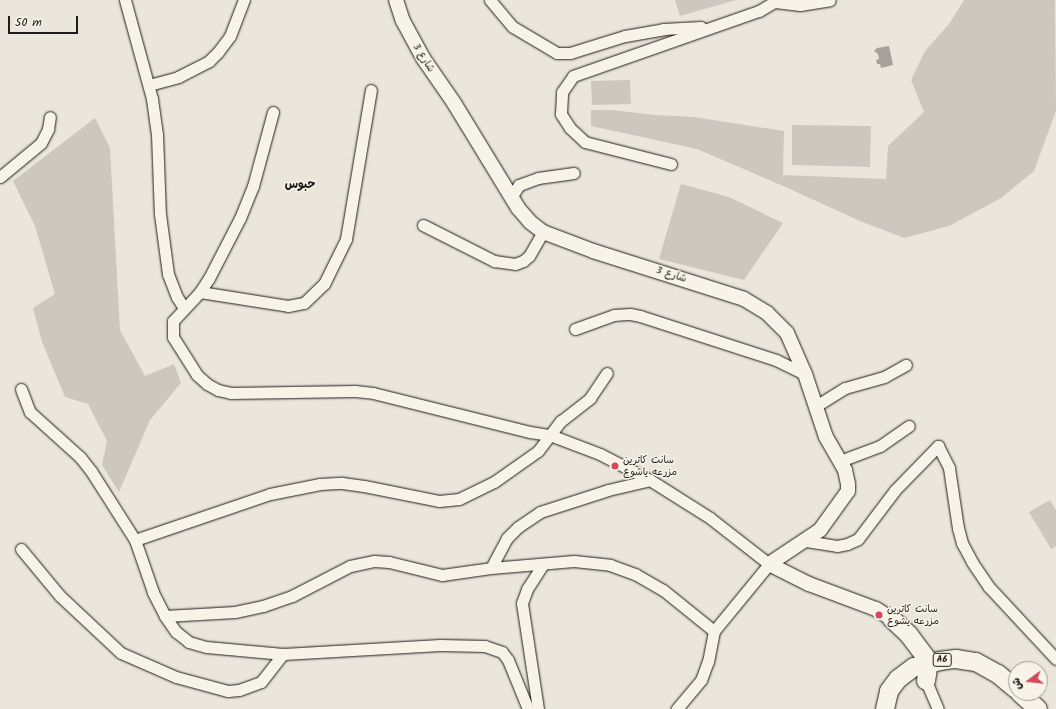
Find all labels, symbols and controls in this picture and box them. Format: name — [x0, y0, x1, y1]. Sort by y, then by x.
scale bar — [10, 8, 80, 34]
text: 50 m — [15, 13, 42, 32]
street label: شارع 3 — [410, 42, 436, 74]
district label: حبوس — [285, 178, 315, 192]
street label: شارع 3 — [654, 264, 688, 286]
place label: سانت كاترين مزرعه ياشوع — [623, 454, 677, 478]
marker: سانت كاترين مزرعه ياشوع — [610, 461, 620, 471]
place label: سانت كاترين مزرعه يشوع — [887, 603, 939, 626]
marker: سانت كاترين مزرعه يشوع — [874, 610, 884, 620]
road number: A6 — [932, 653, 952, 667]
north arrow — [1008, 661, 1048, 701]
text: ش — [1007, 676, 1028, 692]

